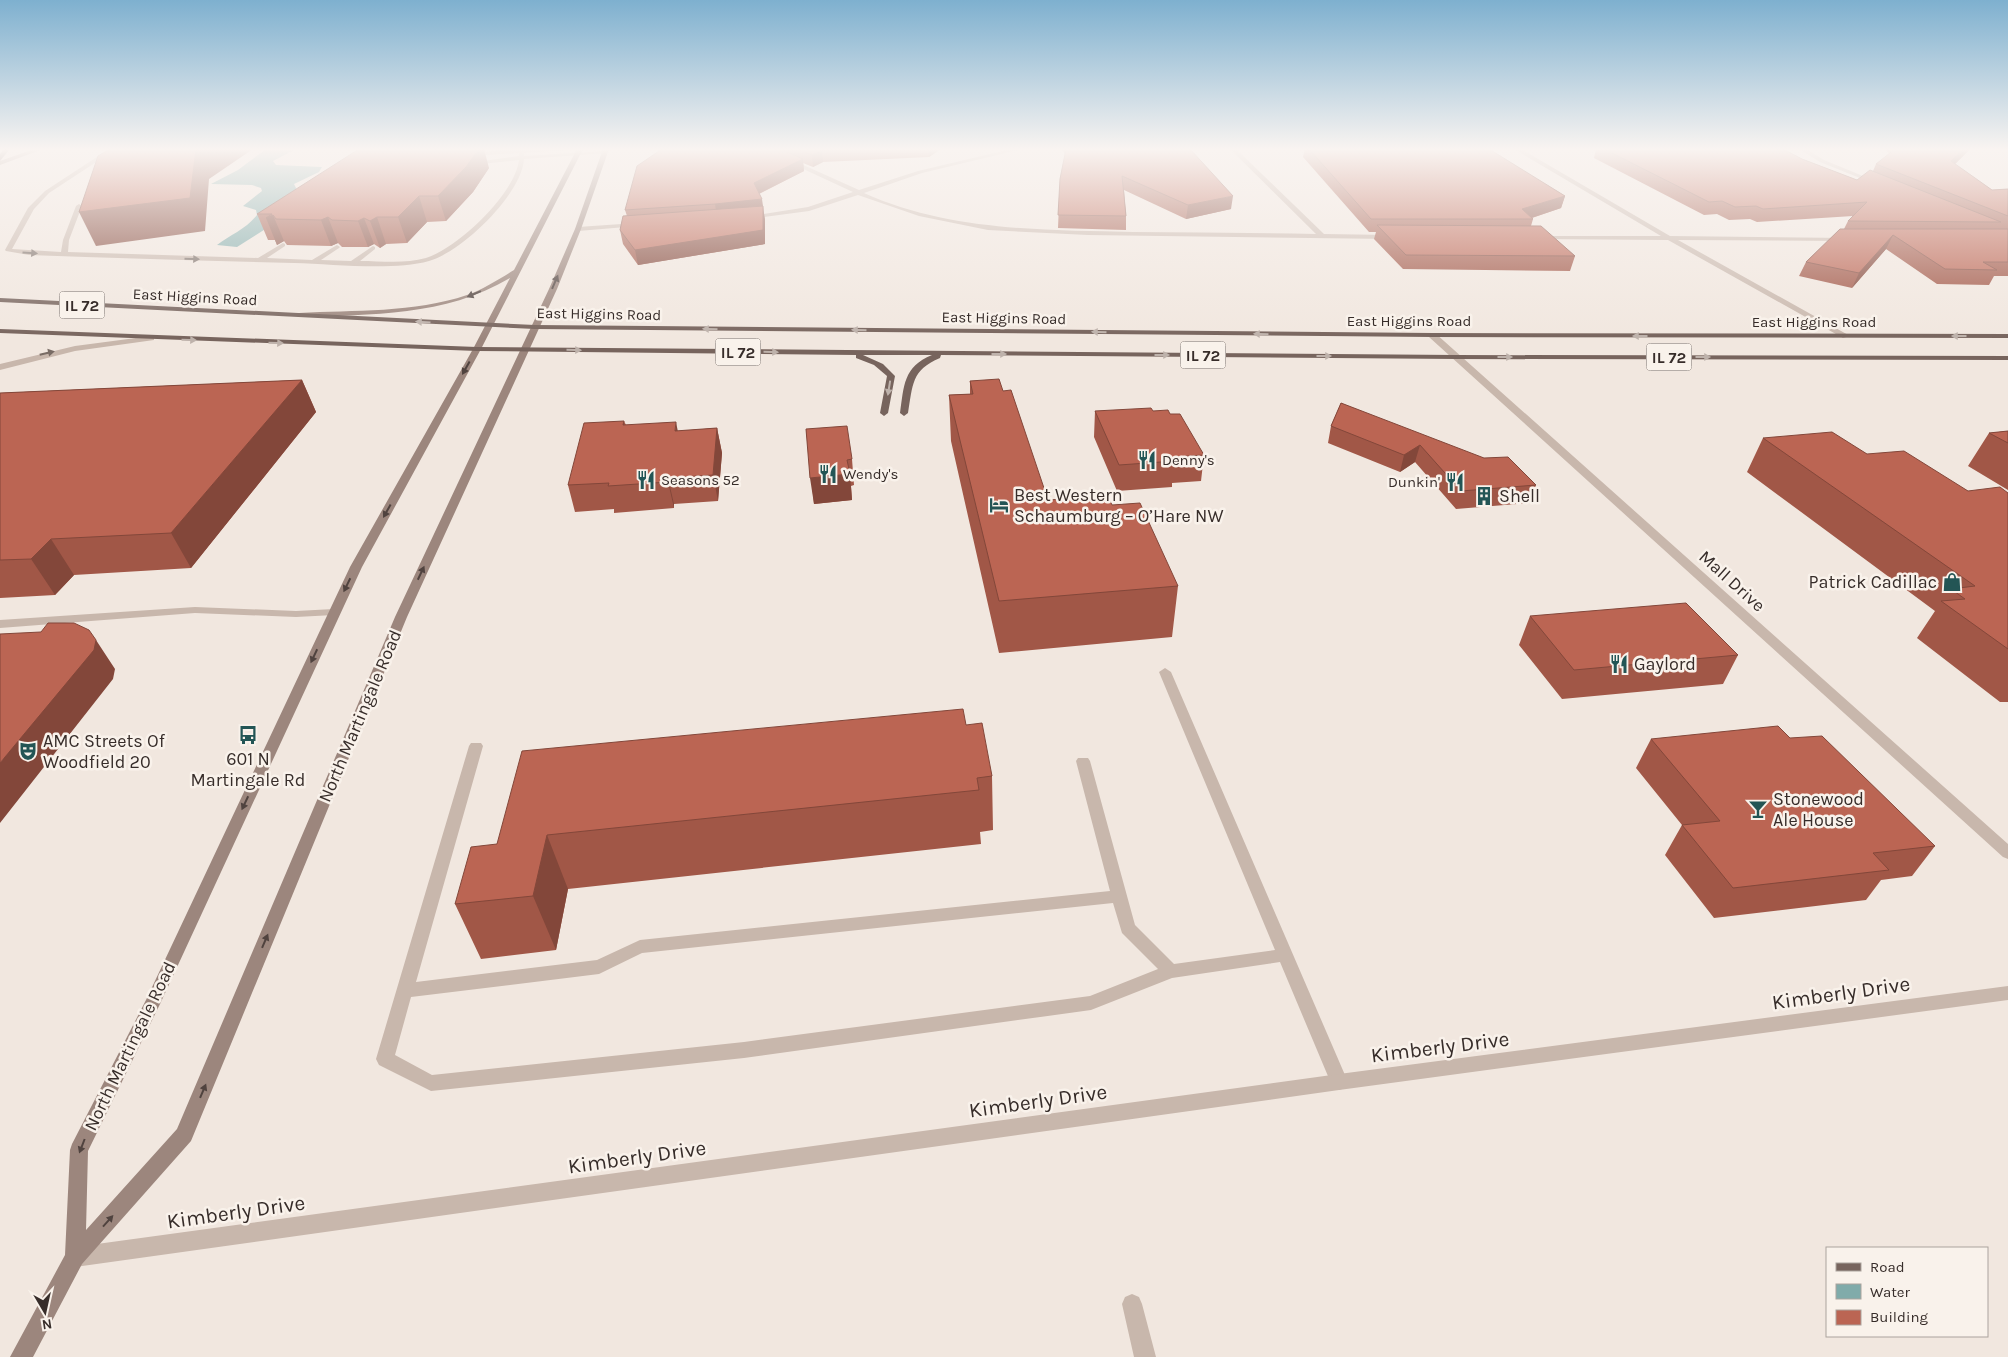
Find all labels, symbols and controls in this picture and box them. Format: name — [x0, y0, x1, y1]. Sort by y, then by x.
one-way arrow — [22, 249, 38, 257]
one-way arrow — [185, 255, 201, 263]
one-way arrow — [552, 275, 560, 289]
street label: East Higgins Road — [132, 285, 258, 309]
one-way arrow — [467, 290, 481, 298]
road number: IL 72 — [59, 292, 104, 318]
street label: East Higgins Road — [537, 304, 661, 324]
street label: East Higgins Road — [942, 308, 1066, 328]
street label: East Higgins Road — [1347, 312, 1471, 330]
street label: East Higgins Road — [1752, 313, 1876, 331]
one-way arrow — [415, 317, 431, 325]
one-way arrow — [702, 324, 718, 332]
one-way arrow — [850, 326, 866, 334]
one-way arrow — [1091, 328, 1107, 336]
one-way arrow — [1253, 330, 1269, 338]
one-way arrow — [1632, 332, 1648, 340]
one-way arrow — [1951, 332, 1967, 340]
one-way arrow — [181, 336, 197, 344]
road number: IL 72 — [716, 338, 760, 366]
one-way arrow — [268, 339, 284, 347]
road number: IL 72 — [1180, 342, 1226, 368]
road number: IL 72 — [1646, 344, 1692, 371]
one-way arrow — [566, 346, 582, 354]
one-way arrow — [764, 348, 780, 356]
one-way arrow — [39, 349, 54, 357]
one-way arrow — [992, 350, 1008, 358]
one-way arrow — [1154, 351, 1170, 359]
one-way arrow — [1317, 352, 1333, 360]
one-way arrow — [1497, 353, 1513, 361]
one-way arrow — [1695, 353, 1711, 361]
one-way arrow — [462, 361, 470, 376]
one-way arrow — [885, 380, 893, 396]
restaurant icon: Denny's — [1136, 449, 1158, 471]
place label: Denny's — [1162, 451, 1215, 469]
restaurant icon: Wendy's — [817, 463, 839, 485]
place label: Wendy's — [843, 465, 898, 483]
restaurant icon: Seasons 52 — [635, 469, 657, 491]
place label: Seasons 52 — [661, 471, 740, 489]
restaurant icon: Dunkin' — [1444, 471, 1466, 493]
place label: Dunkin' — [1388, 473, 1440, 491]
place label: Best Western Schaumburg – O’Hare NW — [1014, 484, 1224, 527]
building icon: Shell — [1473, 485, 1495, 507]
place label: Shell — [1499, 485, 1540, 507]
hotel icon: Best Western Schaumburg – O’Hare NW — [988, 494, 1010, 516]
one-way arrow — [383, 503, 391, 518]
street label: Mall Drive — [1694, 546, 1770, 616]
one-way arrow — [418, 566, 426, 580]
place label: Patrick Cadillac — [1809, 571, 1937, 593]
shop icon: Patrick Cadillac — [1941, 571, 1963, 593]
one-way arrow — [343, 578, 351, 592]
street label: North Martingale Road — [314, 626, 406, 806]
one-way arrow — [310, 649, 318, 663]
restaurant icon: Gaylord — [1608, 653, 1630, 675]
place label: Gaylord — [1634, 653, 1696, 675]
bus stop icon: 601 N Martingale Rd — [237, 724, 259, 746]
place label: AMC Streets Of Woodfield 20 — [43, 730, 166, 773]
theatre icon: AMC Streets Of Woodfield 20 — [17, 740, 39, 762]
place label: 601 N Martingale Rd — [191, 748, 305, 791]
place label: Stonewood Ale House — [1773, 788, 1864, 831]
one-way arrow — [241, 796, 249, 810]
bar icon: Stonewood Ale House — [1747, 798, 1769, 820]
one-way arrow — [262, 934, 270, 948]
street label: North Martingale Road — [79, 958, 181, 1134]
street label: Kimberly Drive — [1770, 971, 1912, 1015]
street label: Kimberly Drive — [1369, 1027, 1511, 1067]
street label: Kimberly Drive — [967, 1079, 1109, 1123]
one-way arrow — [199, 1084, 207, 1098]
street label: Kimberly Drive — [566, 1135, 708, 1179]
one-way arrow — [78, 1139, 86, 1154]
street label: Kimberly Drive — [165, 1190, 307, 1234]
one-way arrow — [102, 1215, 114, 1227]
legend — [1826, 1247, 1988, 1337]
text: Road — [1870, 1258, 1905, 1276]
text: Water — [1870, 1283, 1911, 1301]
north arrow — [20, 1287, 70, 1337]
text: Building — [1870, 1308, 1928, 1326]
text: N — [41, 1315, 53, 1334]

